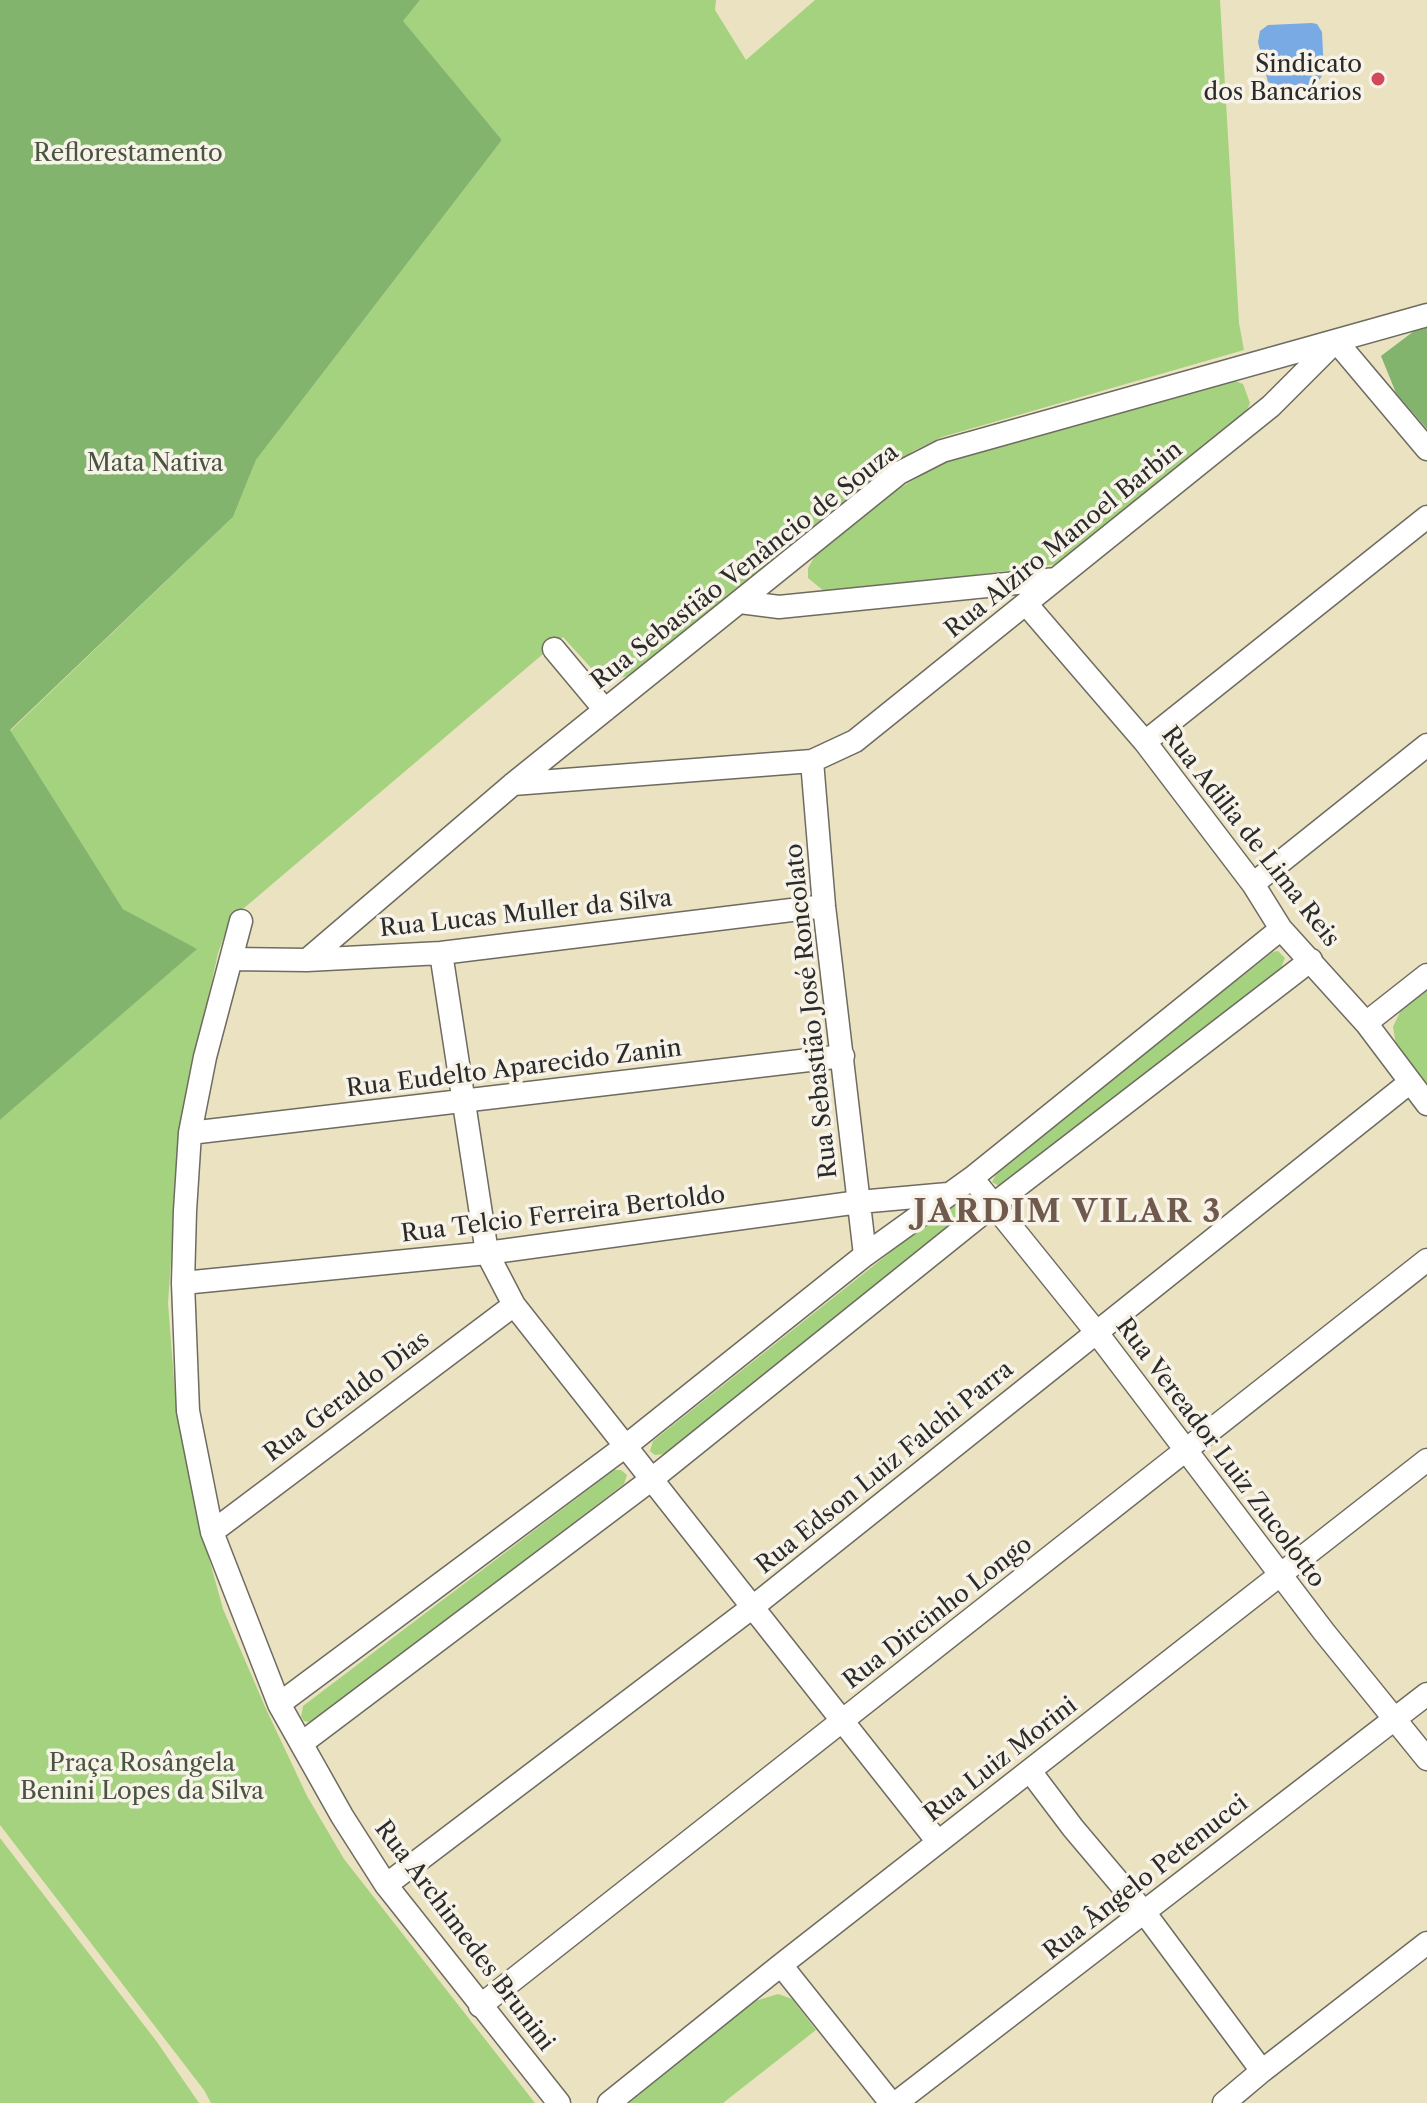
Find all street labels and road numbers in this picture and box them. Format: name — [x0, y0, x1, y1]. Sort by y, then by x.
street label: Rua Alziro Manoel Barbin — [940, 435, 1188, 645]
street label: Rua Sebastião Venâncio de Souza — [586, 438, 904, 696]
street label: Rua Adilia de Lima Reis — [1155, 721, 1345, 953]
street label: Rua Sebastião José Roncolato — [780, 842, 844, 1180]
street label: Rua Lucas Muller da Silva — [378, 884, 674, 944]
street label: Rua Eudelto Aparecido Zanin — [345, 1034, 683, 1104]
street label: Rua Telcio Ferreira Bertoldo — [399, 1181, 727, 1249]
street label: Rua Vereador Luiz Zucolotto — [1109, 1313, 1331, 1593]
street label: Rua Geraldo Dias — [259, 1325, 435, 1469]
street label: Rua Edson Luiz Falchi Parra — [751, 1355, 1019, 1581]
street label: Rua Dircinho Longo — [838, 1530, 1038, 1696]
street label: Rua Luiz Morini — [919, 1691, 1083, 1829]
street label: Rua Ângelo Petenucci — [1038, 1789, 1254, 1967]
street label: Rua Archimedes Brunini — [368, 1815, 560, 2057]

